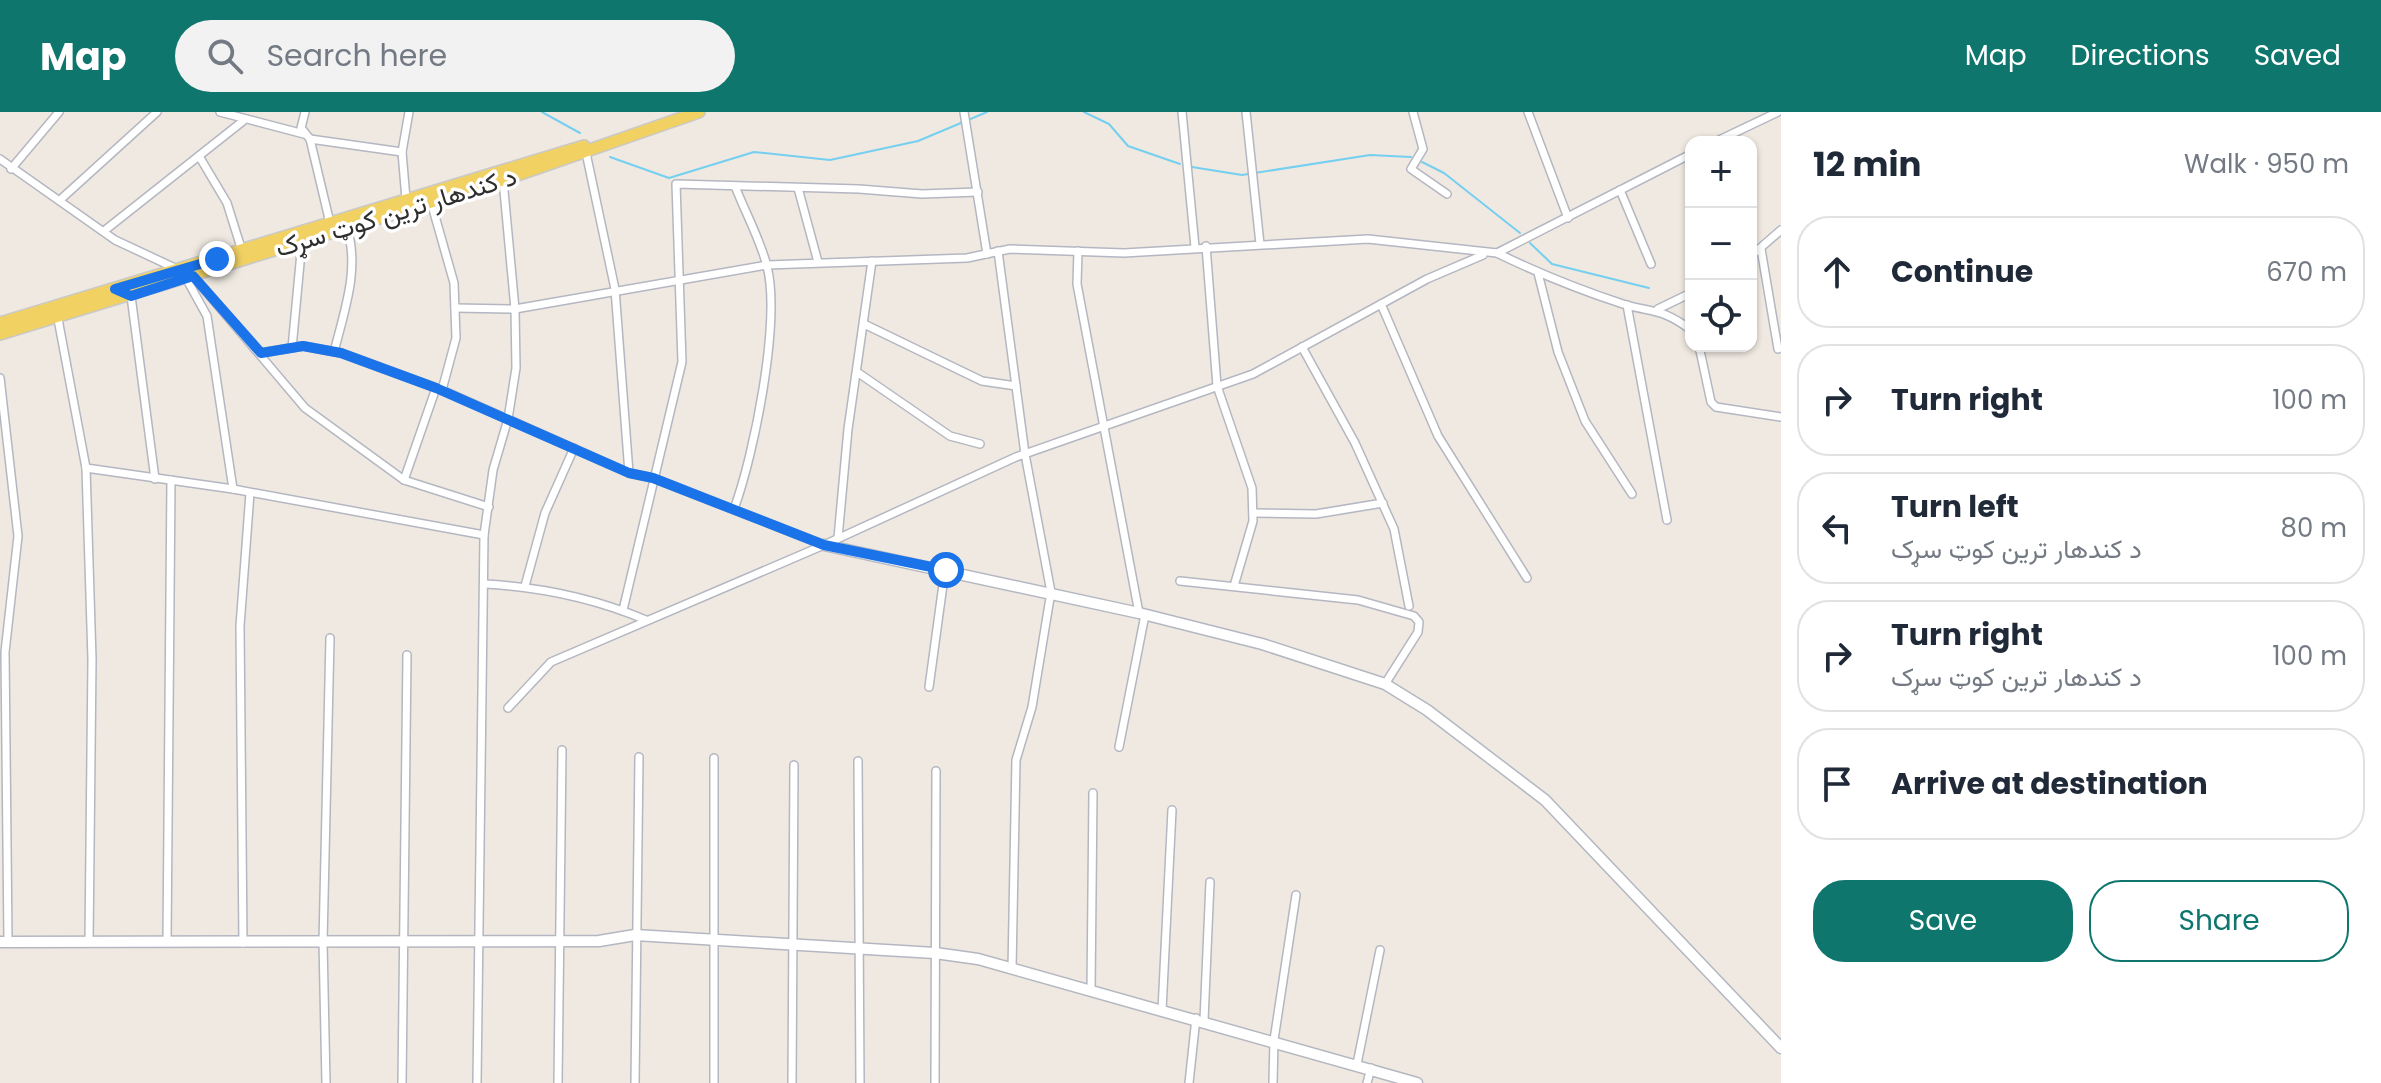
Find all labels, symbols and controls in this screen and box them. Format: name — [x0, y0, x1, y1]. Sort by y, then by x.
search box — [175, 20, 735, 92]
text: Map — [40, 30, 127, 83]
icon: search — [203, 34, 247, 78]
text: Search here — [267, 34, 447, 77]
text: Map — [1965, 36, 2027, 75]
text: Directions — [2071, 36, 2210, 75]
text: Saved — [2254, 36, 2341, 75]
map controls — [1685, 136, 1757, 352]
button: + — [1685, 136, 1757, 208]
text: 12 min — [1813, 140, 1921, 188]
text: Walk · 950 m — [2184, 146, 2349, 182]
street label: د کندهار ترين کوټ سړک — [271, 158, 521, 267]
button: − — [1685, 208, 1757, 280]
route end — [199, 241, 235, 277]
icon: ahead — [1815, 250, 1859, 294]
text: Continue — [1891, 250, 2033, 293]
text: 670 m — [2266, 254, 2347, 290]
button: locate — [1685, 280, 1757, 352]
icon: right — [1815, 378, 1859, 422]
text: Turn right — [1891, 378, 2043, 421]
text: 100 m — [2272, 382, 2347, 418]
text: Turn left — [1891, 485, 2019, 528]
icon: left — [1815, 506, 1859, 550]
text: 80 m — [2281, 510, 2347, 546]
text: د کندهار ترين کوټ سړک — [1891, 531, 2142, 567]
route start — [928, 552, 964, 588]
text: Turn right — [1891, 613, 2043, 656]
icon: right — [1815, 634, 1859, 678]
text: 100 m — [2272, 638, 2347, 674]
text: د کندهار ترين کوټ سړک — [1891, 659, 2142, 695]
icon: arrive — [1815, 762, 1859, 806]
text: Arrive at destination — [1891, 762, 2208, 805]
button: Save — [1813, 880, 2073, 962]
button: Share — [2089, 880, 2349, 962]

